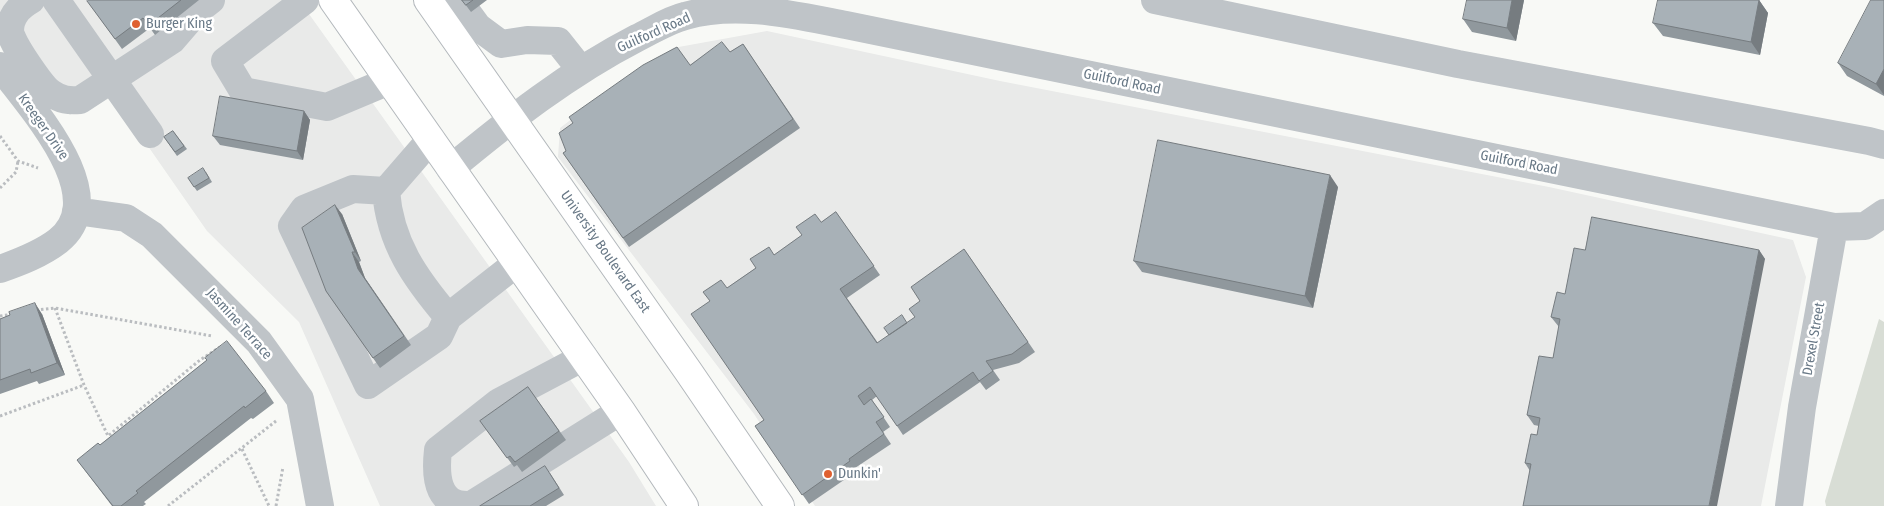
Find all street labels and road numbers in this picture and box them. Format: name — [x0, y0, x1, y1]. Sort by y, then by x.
street label: Guilford Road — [615, 9, 693, 57]
street label: Guilford Road — [1082, 66, 1162, 98]
street label: Kreeger Drive — [14, 91, 72, 163]
street label: Guilford Road — [1479, 147, 1559, 179]
street label: University Boulevard East — [556, 188, 654, 316]
street label: Jasmine Terrace — [203, 285, 275, 363]
street label: Drexel Street — [1799, 301, 1829, 377]

